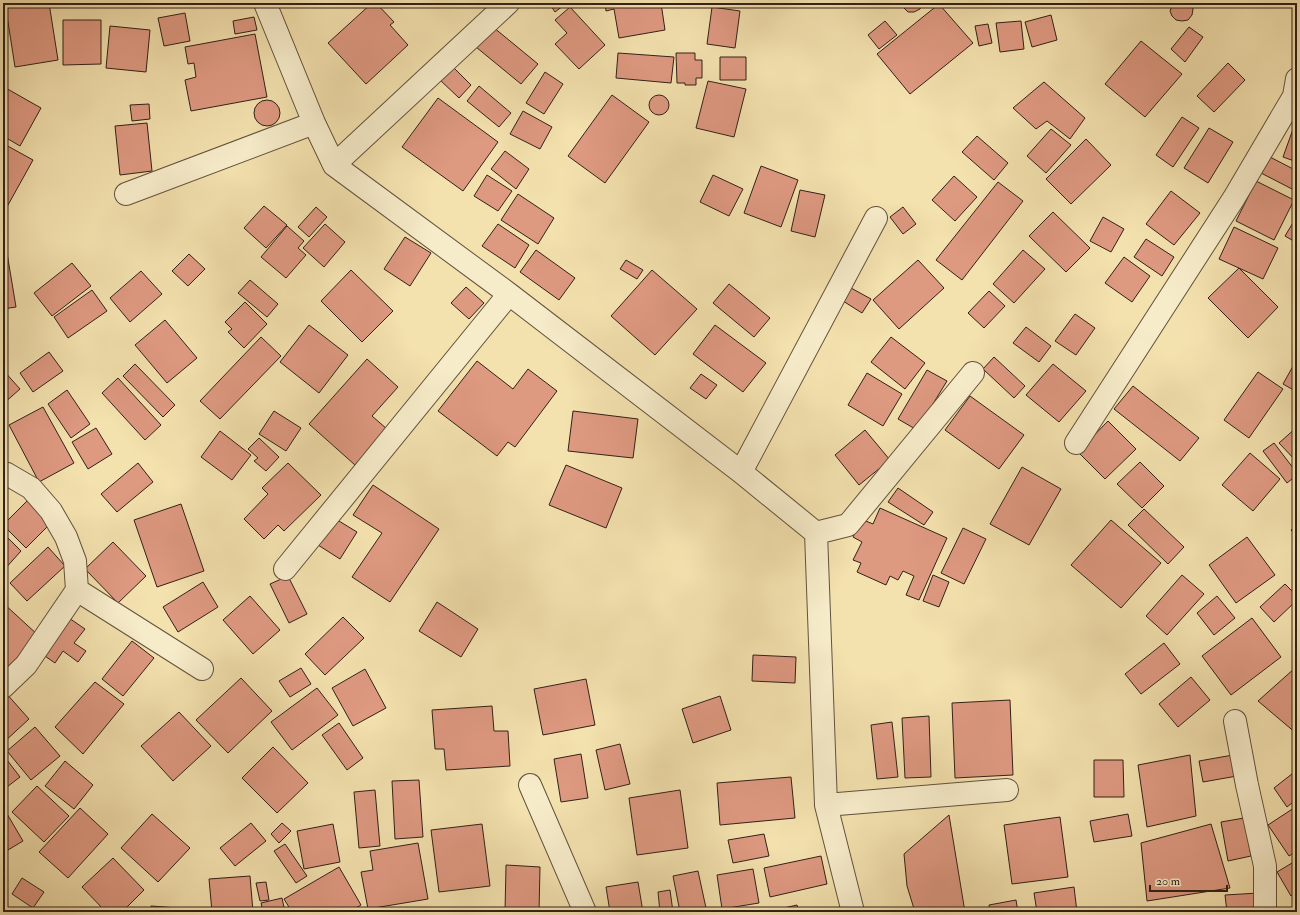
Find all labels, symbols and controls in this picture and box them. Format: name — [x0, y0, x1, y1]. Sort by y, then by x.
scale bar — [1150, 867, 1227, 893]
text: 20 m — [1156, 874, 1181, 889]

